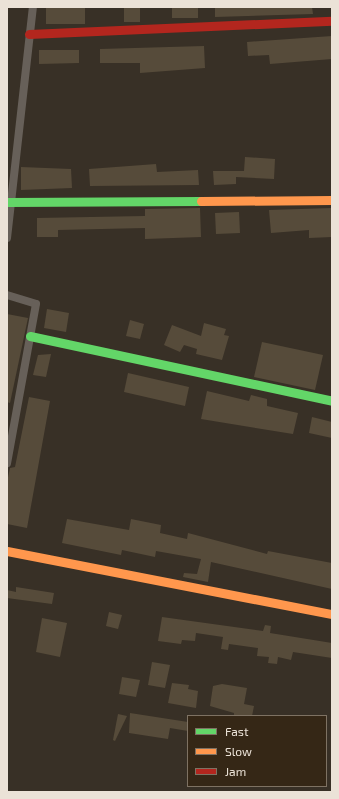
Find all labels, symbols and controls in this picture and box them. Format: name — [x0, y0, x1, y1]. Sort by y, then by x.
legend — [187, 715, 327, 787]
text: Fast — [225, 724, 248, 738]
text: Slow — [225, 744, 252, 758]
text: Jam — [225, 764, 246, 778]

